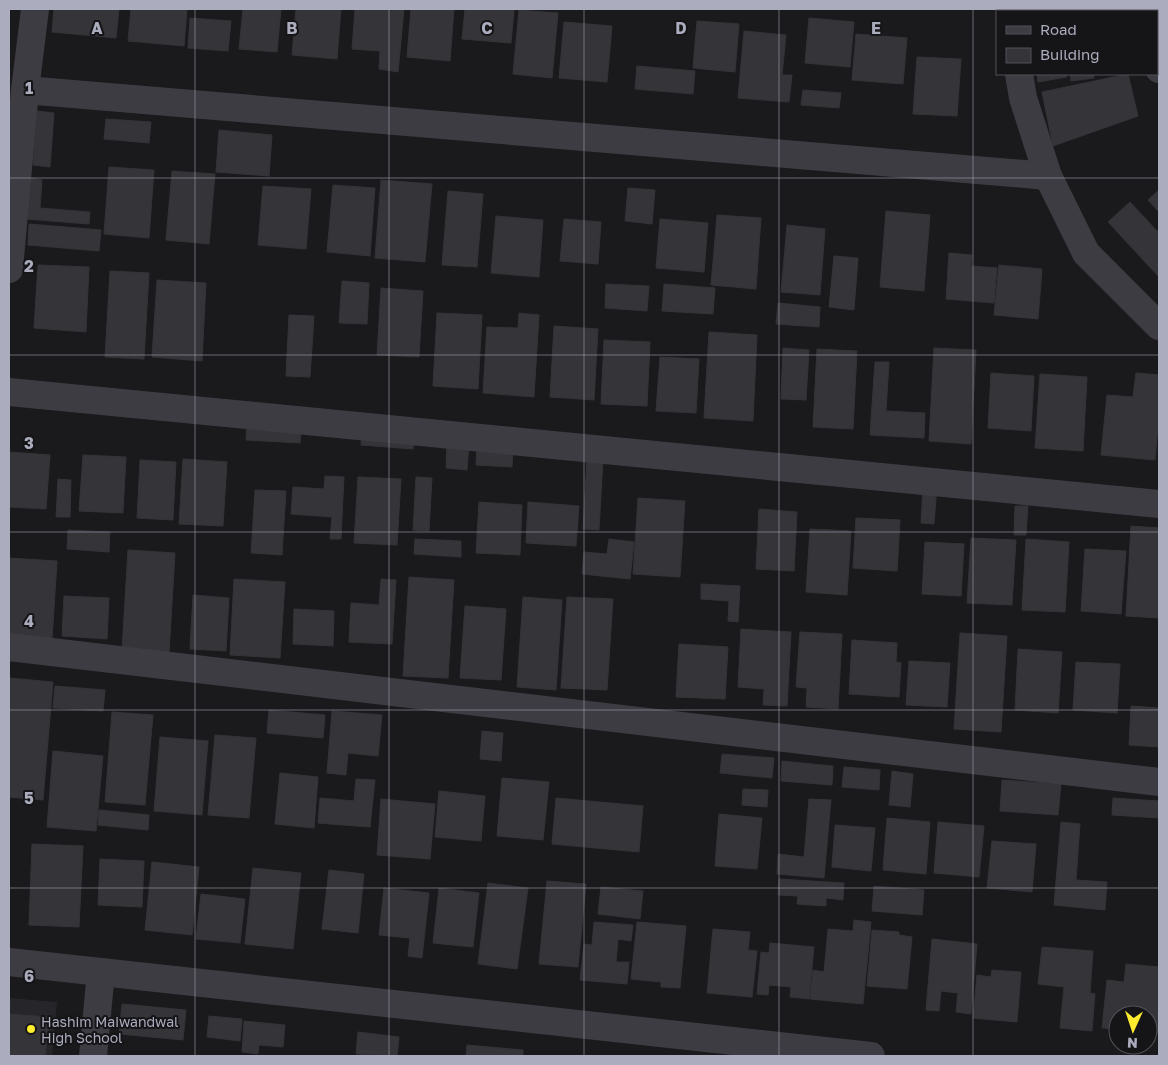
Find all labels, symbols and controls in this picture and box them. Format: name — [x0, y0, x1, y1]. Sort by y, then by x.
legend — [996, 10, 1158, 75]
text: A — [91, 18, 103, 38]
text: B — [286, 18, 298, 38]
text: C — [481, 18, 493, 38]
text: D — [675, 18, 687, 38]
text: E — [871, 18, 881, 38]
text: Road — [1040, 20, 1077, 38]
text: Building — [1040, 45, 1100, 63]
text: 1 — [25, 78, 33, 98]
text: 2 — [24, 256, 34, 276]
text: 3 — [24, 433, 34, 453]
text: 4 — [24, 611, 34, 631]
text: 5 — [24, 788, 34, 808]
text: 6 — [24, 966, 34, 986]
north arrow — [1108, 1005, 1158, 1055]
place label: Hashim Maiwandwal High School — [41, 1013, 179, 1046]
marker: Hashim Maiwandwal High School — [25, 1023, 37, 1035]
text: N — [1127, 1035, 1138, 1052]

